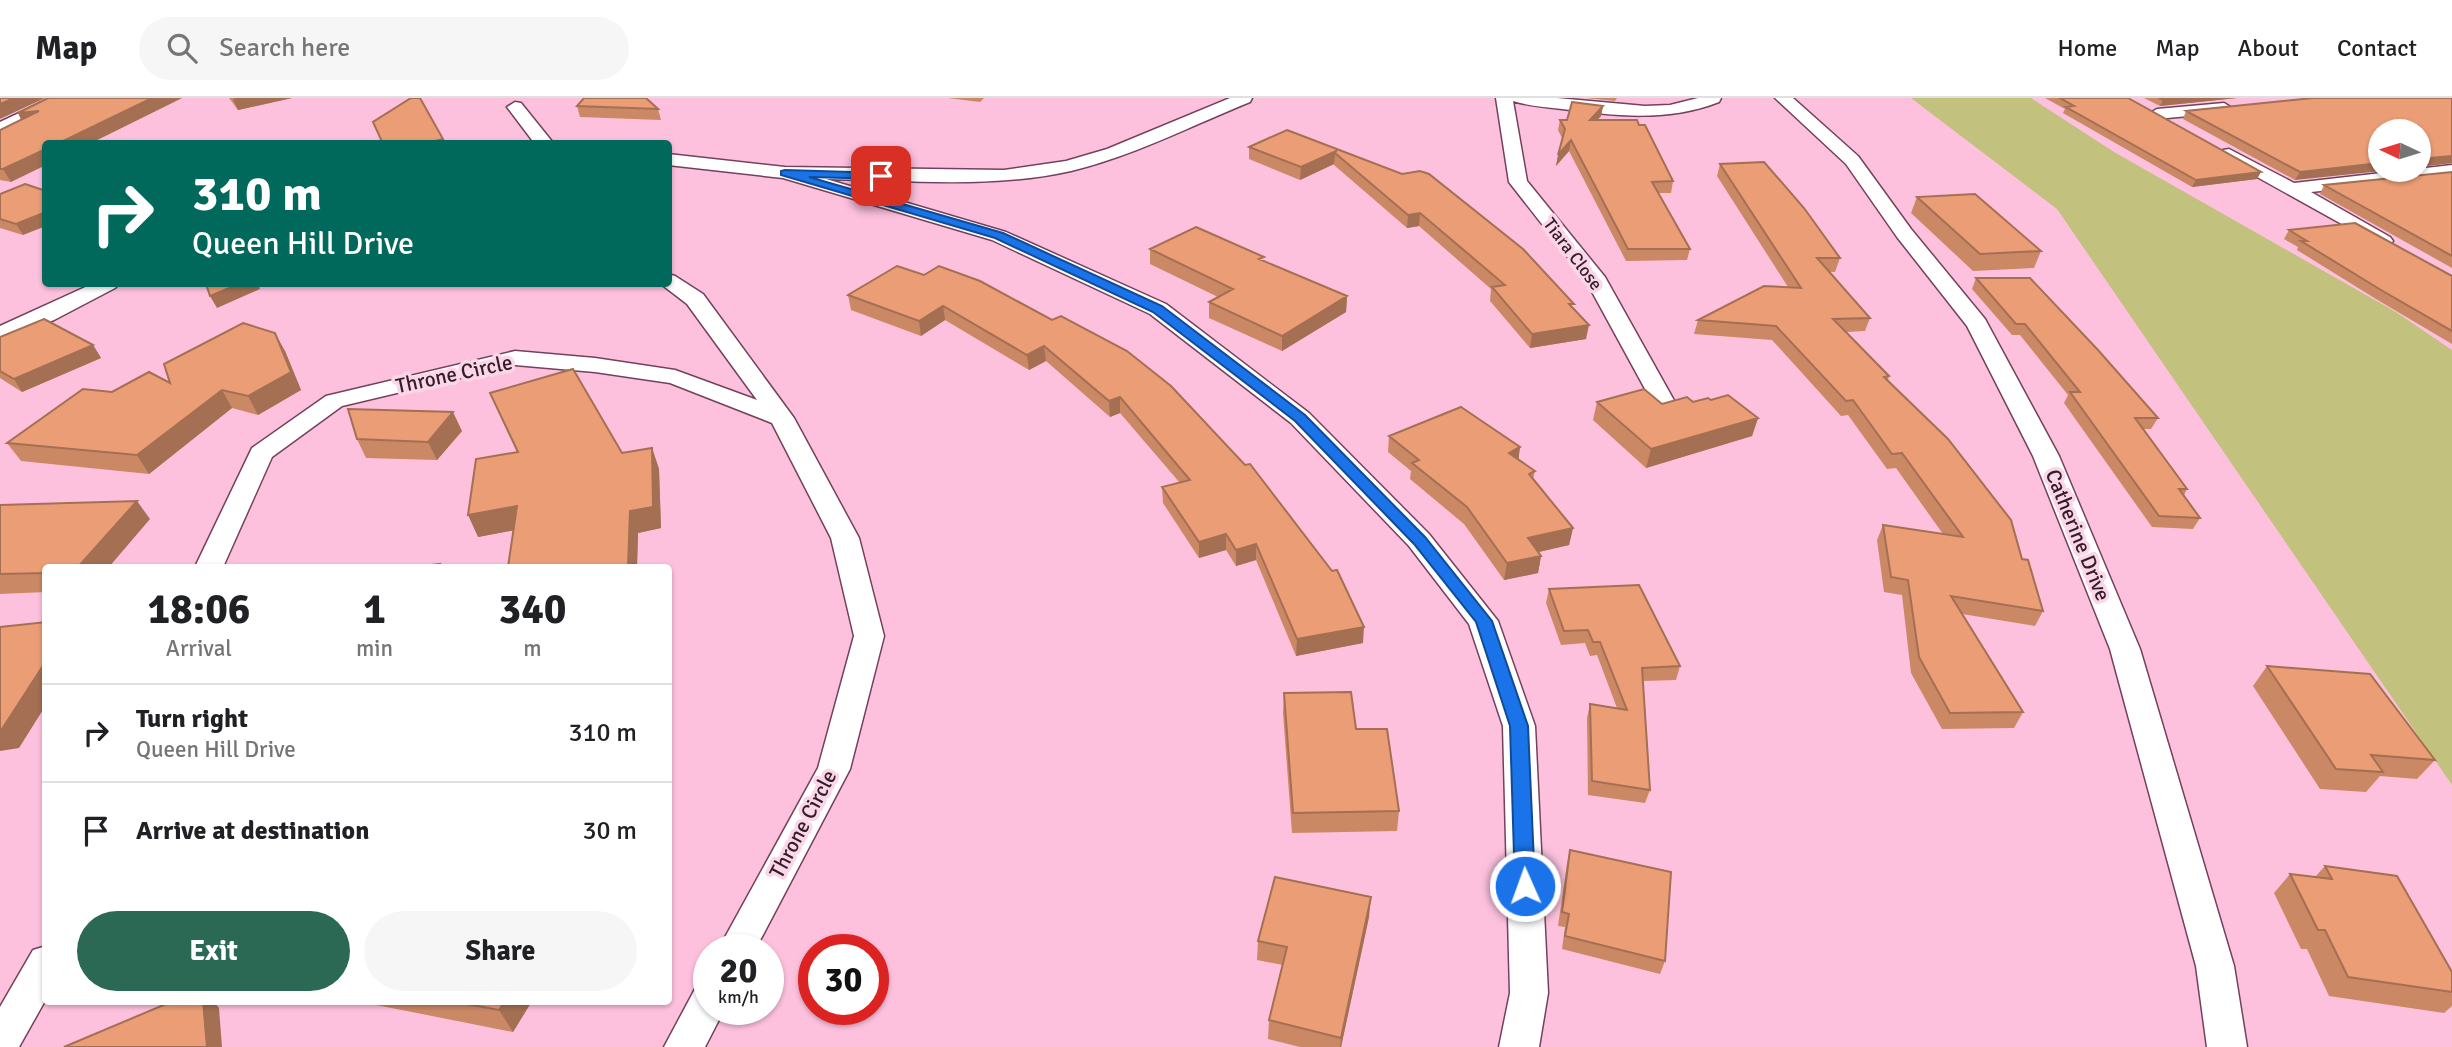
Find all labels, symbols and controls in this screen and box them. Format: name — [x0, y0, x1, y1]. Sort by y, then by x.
search box — [139, 17, 629, 80]
text: Map — [35, 28, 97, 69]
icon: search — [163, 29, 201, 67]
text: Search here — [219, 32, 350, 64]
text: Home — [2057, 33, 2117, 63]
text: Map — [2155, 33, 2200, 63]
text: About — [2238, 33, 2299, 63]
text: Contact — [2337, 33, 2417, 63]
north arrow — [2368, 119, 2431, 182]
map controls — [2368, 119, 2431, 182]
pin — [851, 146, 911, 206]
icon: arrive — [862, 157, 900, 195]
text: 310 m — [192, 164, 322, 224]
icon: right — [77, 168, 168, 259]
street label: Tiara Close — [1539, 214, 1607, 294]
text: Queen Hill Drive — [192, 224, 414, 263]
street label: Throne Circle — [393, 349, 515, 399]
street label: Catherine Drive — [2040, 465, 2116, 605]
text: 18:06 — [147, 584, 251, 635]
text: 1 — [363, 584, 386, 635]
text: 340 — [498, 584, 567, 635]
text: Arrival — [166, 634, 232, 663]
text: min — [356, 634, 393, 663]
text: m — [523, 634, 542, 663]
text: Turn right — [136, 703, 248, 735]
icon: right — [77, 714, 115, 752]
text: 310 m — [568, 717, 637, 749]
text: Queen Hill Drive — [136, 735, 296, 764]
street label: Throne Circle — [764, 766, 842, 882]
icon: arrive — [77, 812, 115, 850]
text: Arrive at destination — [136, 815, 369, 847]
text: 30 m — [582, 815, 637, 847]
position arrow — [1488, 849, 1562, 923]
button: Exit — [77, 911, 350, 991]
button: Share — [364, 911, 637, 991]
speed limit sign: 30 — [798, 934, 889, 1025]
text: 20 — [720, 949, 757, 992]
text: km/h — [718, 986, 759, 1008]

